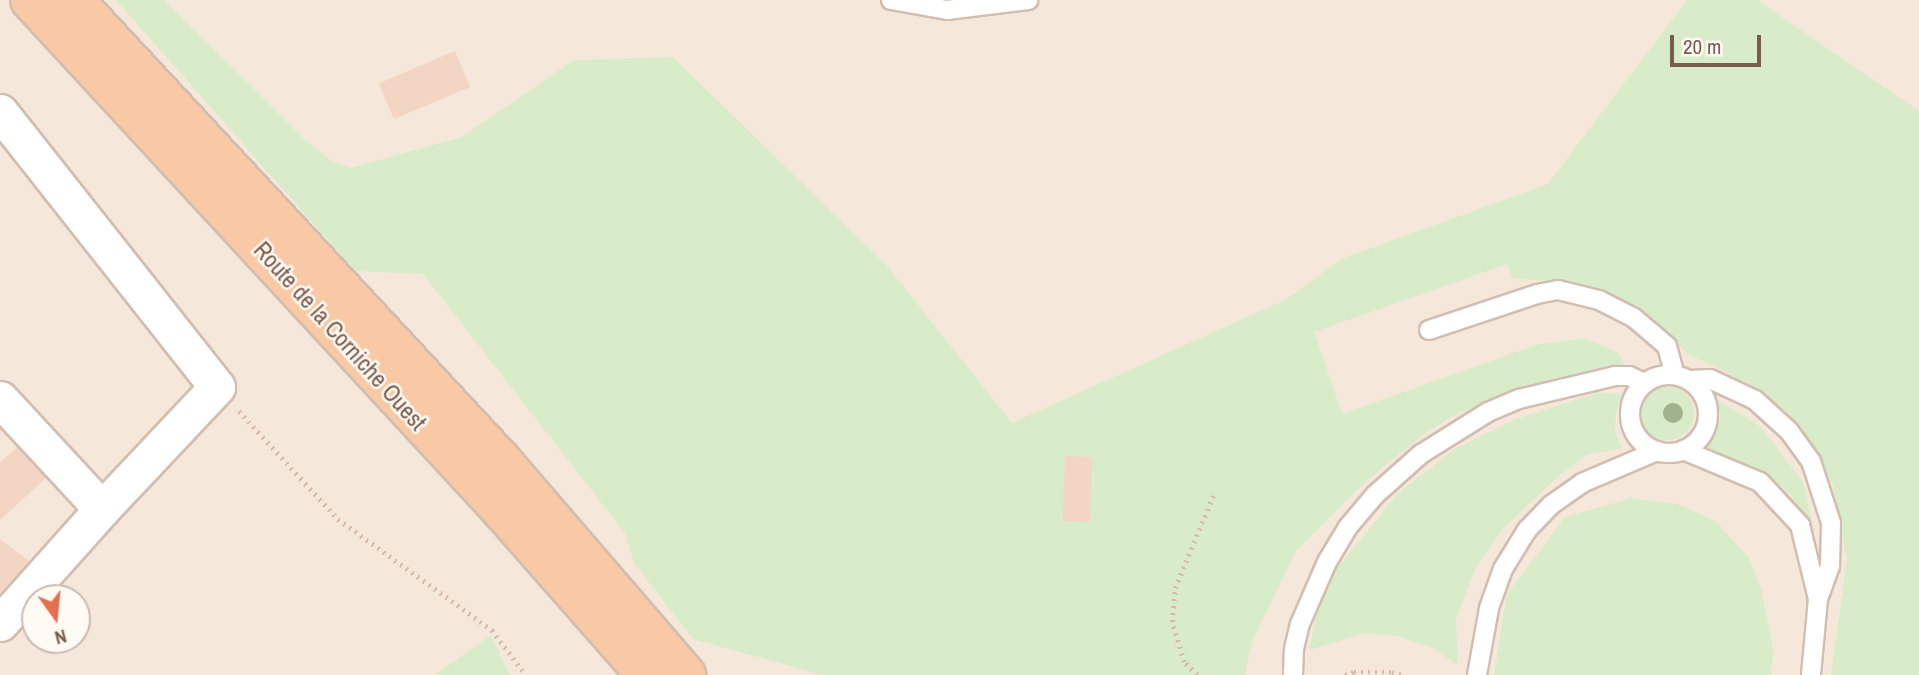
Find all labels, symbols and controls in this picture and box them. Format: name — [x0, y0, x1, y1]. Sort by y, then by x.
scale bar — [1674, 21, 1765, 65]
text: 20 m — [1683, 32, 1721, 61]
street label: Route de la Corniche Ouest — [248, 236, 432, 436]
north arrow — [21, 584, 91, 654]
text: N — [52, 623, 70, 651]

